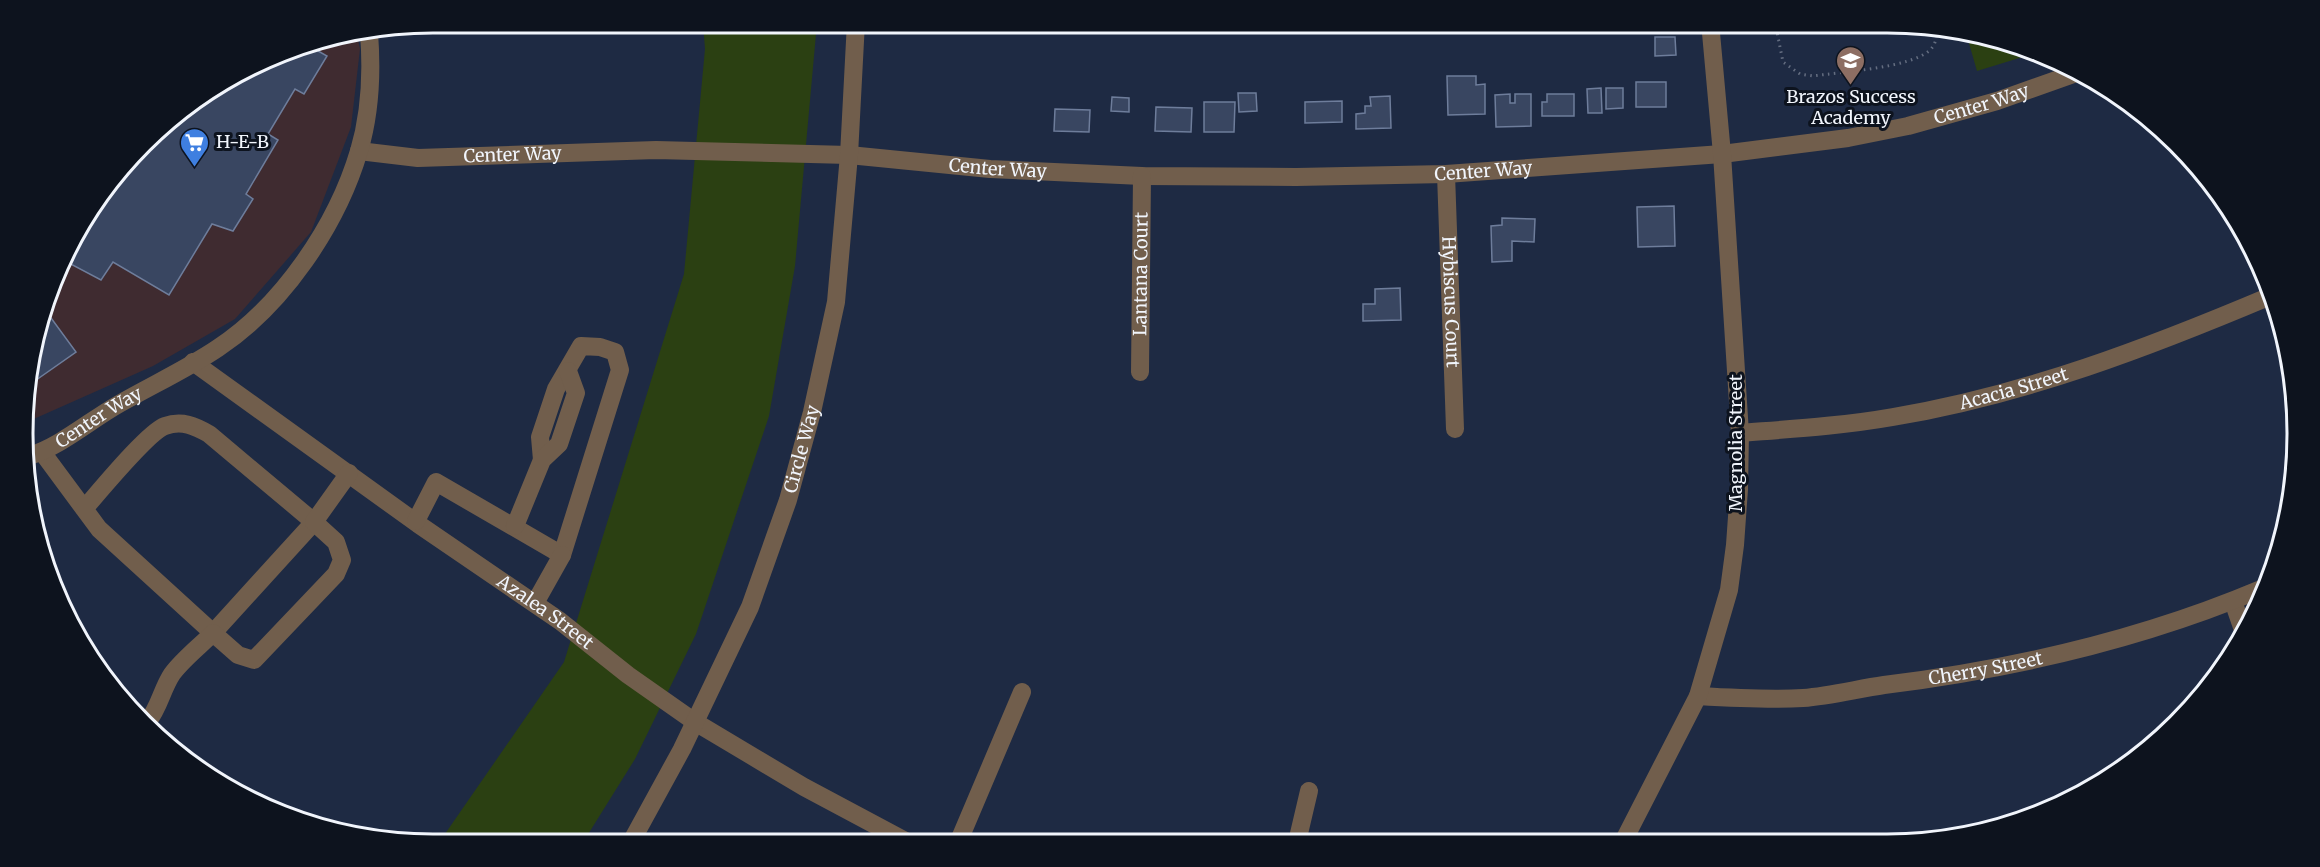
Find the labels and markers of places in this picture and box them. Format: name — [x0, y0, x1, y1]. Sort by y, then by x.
school or university icon: Brazos Success Academy — [1835, 44, 1867, 86]
place label: Brazos Success Academy — [1786, 85, 1916, 129]
supermarket icon: H-E-B — [179, 126, 211, 168]
place label: H-E-B — [216, 130, 269, 153]

